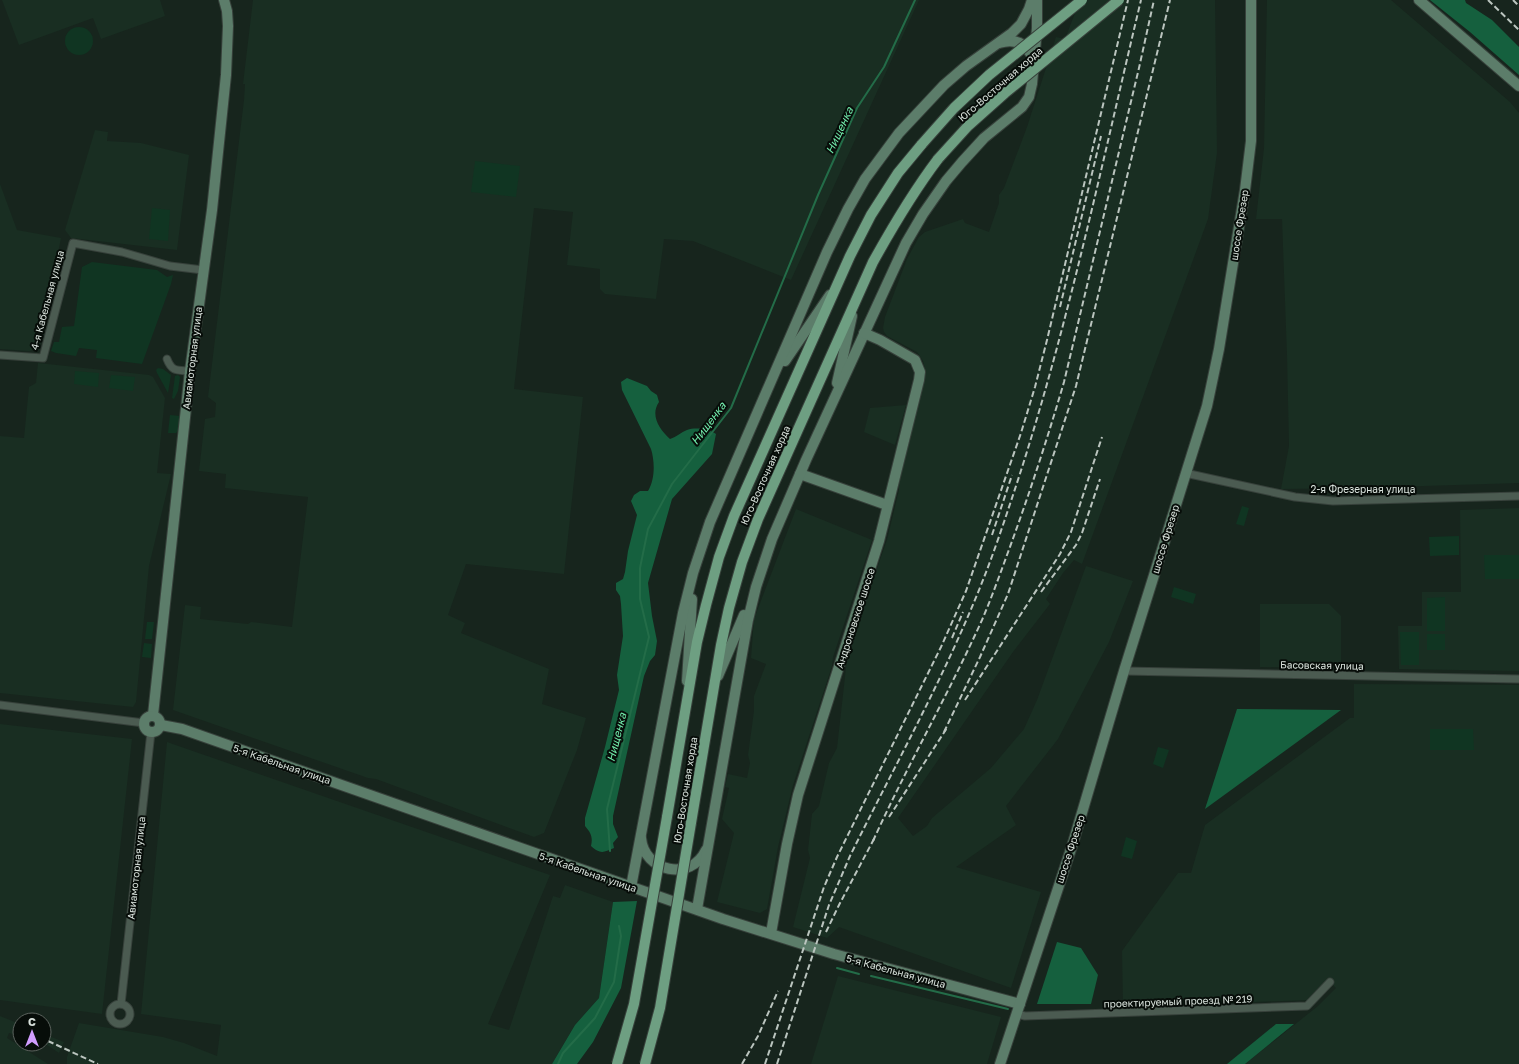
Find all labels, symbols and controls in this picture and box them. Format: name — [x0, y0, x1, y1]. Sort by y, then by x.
street label: Юго-Восточная хорда — [956, 44, 1044, 124]
water label: Нищенка — [823, 104, 856, 155]
street label: шоссе Фрезер — [1228, 189, 1250, 261]
street label: 4-я Кабельная улица — [28, 249, 66, 351]
street label: Авиамоторная улица — [180, 306, 204, 410]
water label: Нищенка — [688, 399, 729, 447]
street label: Юго-Восточная хорда — [738, 423, 792, 527]
street label: 2-я Фрезерная улица — [1311, 483, 1415, 495]
street label: шоссе Фрезер — [1149, 503, 1181, 575]
street label: Андроновское шоссе — [833, 566, 877, 670]
street label: Басовская улица — [1280, 658, 1364, 672]
water label: Нищенка — [604, 710, 629, 763]
street label: Юго-Восточная хорда — [671, 736, 699, 844]
street label: 5-я Кабельная улица — [232, 742, 332, 786]
street label: шоссе Фрезер — [1053, 813, 1087, 885]
street label: Авиамоторная улица — [125, 816, 147, 920]
street label: 5-я Кабельная улица — [538, 850, 638, 894]
street label: 5-я Кабельная улица — [845, 952, 947, 990]
street label: проектируемый проезд № 219 — [1103, 992, 1253, 1010]
north arrow — [12, 1012, 52, 1052]
text: С — [28, 1015, 36, 1028]

